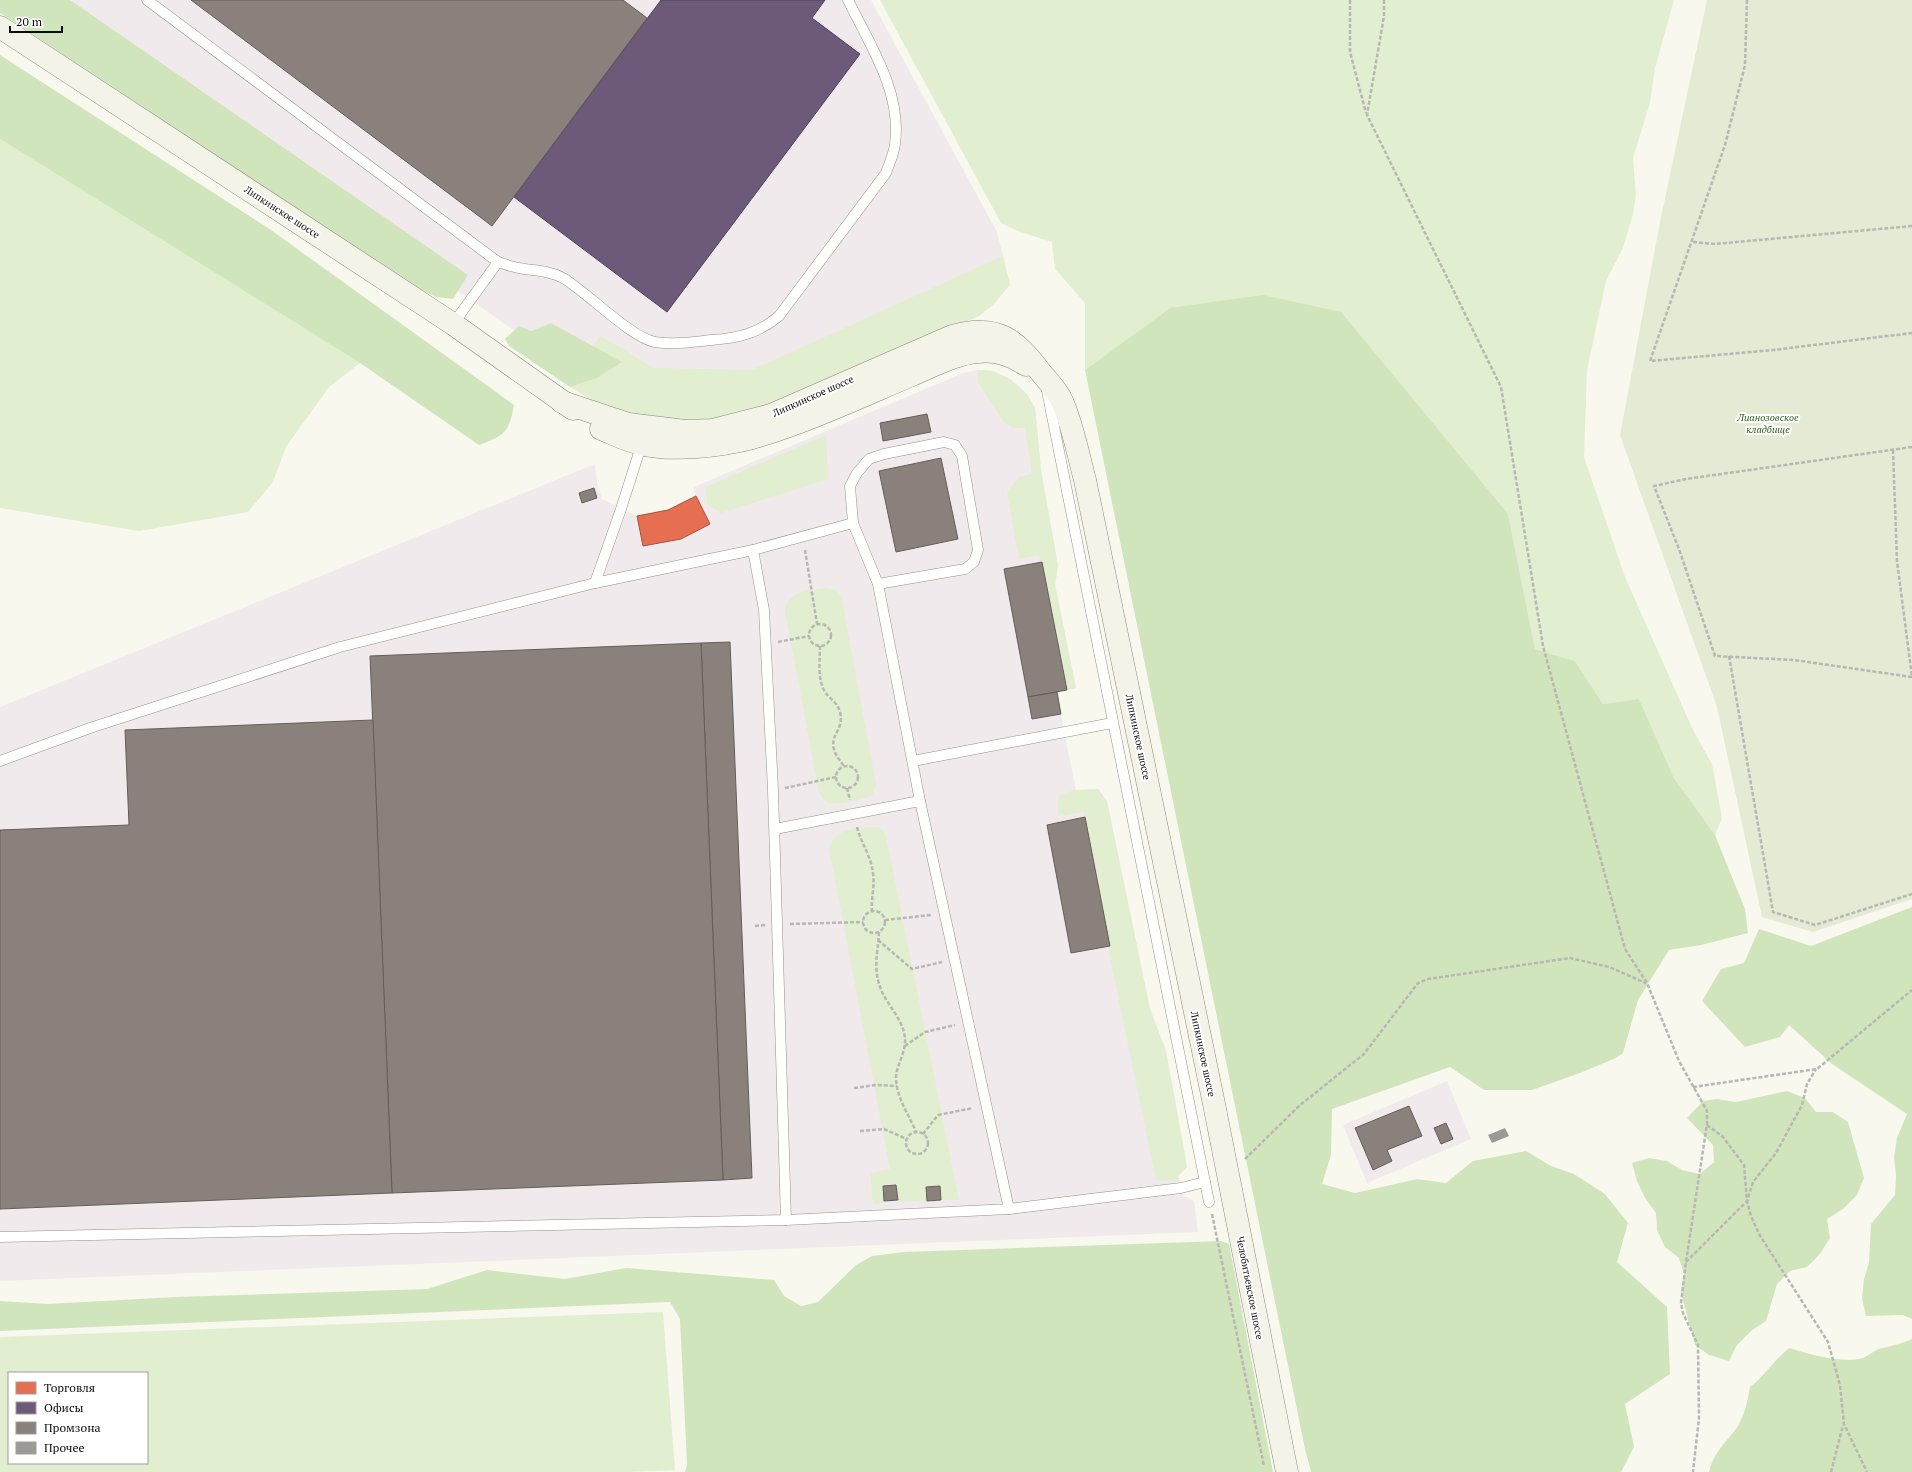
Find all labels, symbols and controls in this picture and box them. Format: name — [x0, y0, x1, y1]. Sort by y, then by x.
scale bar — [10, 8, 62, 34]
text: 20 m — [16, 14, 43, 29]
street label: Липкинское шоссе — [241, 182, 322, 241]
street label: Липкинское шоссе — [770, 372, 855, 420]
park label: Лианозовское кладбище — [1736, 411, 1799, 436]
street label: Липкинское шоссе — [1122, 692, 1153, 781]
street label: Липкинское шоссе — [1187, 1009, 1218, 1098]
street label: Челобитьевское шоссе — [1234, 1235, 1266, 1341]
legend — [8, 1372, 148, 1464]
text: Торговля — [44, 1380, 95, 1395]
text: Офисы — [44, 1400, 83, 1415]
text: Промзона — [44, 1420, 101, 1435]
text: Прочее — [44, 1440, 85, 1455]

